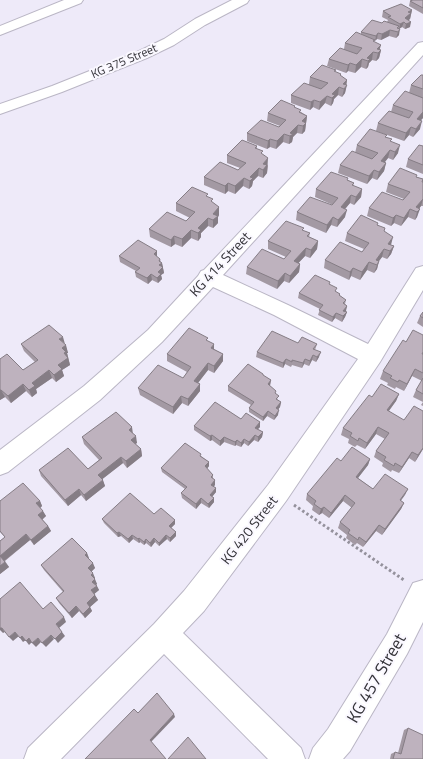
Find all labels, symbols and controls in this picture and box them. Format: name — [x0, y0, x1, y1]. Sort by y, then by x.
street label: KG 375 Street — [88, 38, 161, 83]
street label: KG 414 Street — [184, 226, 255, 301]
street label: KG 420 Street — [215, 491, 282, 569]
street label: KG 457 Street — [340, 628, 412, 728]

